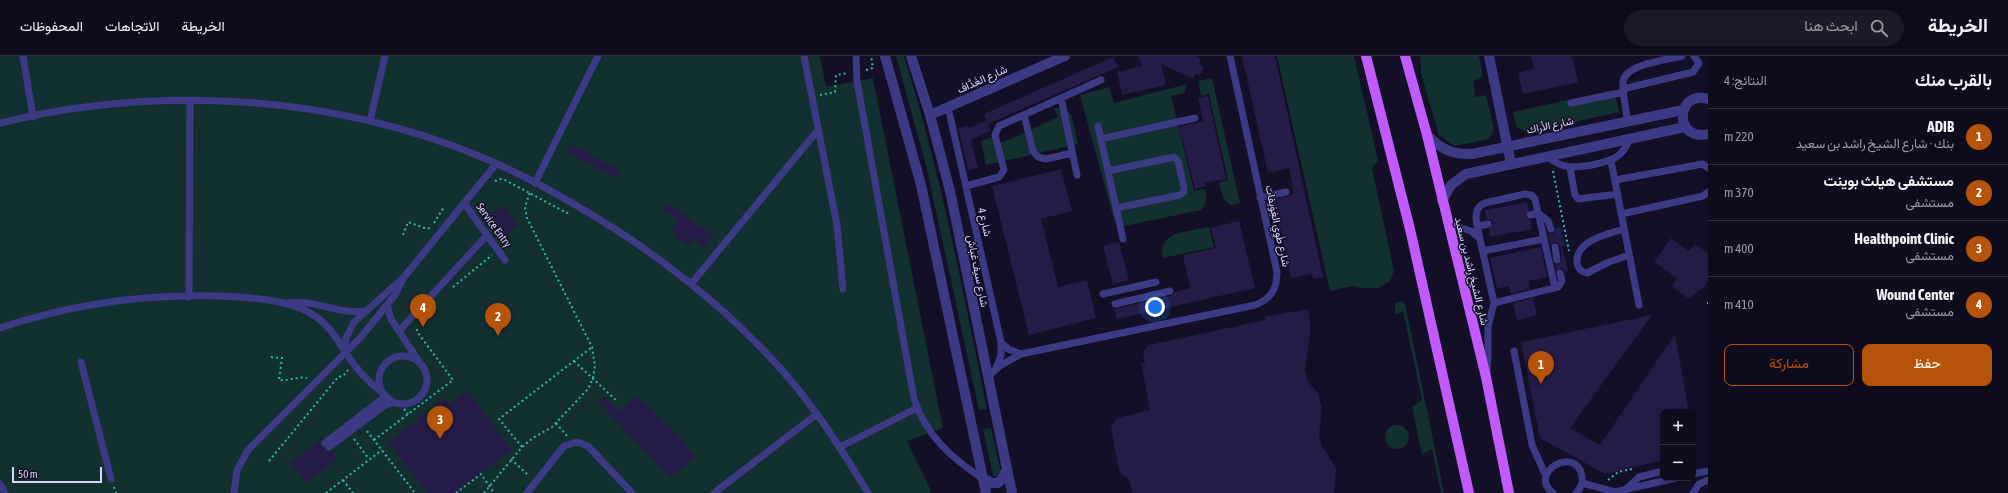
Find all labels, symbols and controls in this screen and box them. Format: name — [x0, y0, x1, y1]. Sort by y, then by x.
search box — [1624, 10, 1904, 46]
text: الخريطة — [1928, 14, 1988, 36]
text: ابحث هنا — [1804, 17, 1858, 34]
icon: search — [1868, 17, 1890, 39]
text: المحفوظات — [20, 18, 83, 34]
text: الاتجاهات — [105, 18, 159, 34]
text: الخريطة — [181, 18, 225, 34]
street label: شارع الغَدَّاف — [955, 62, 1010, 97]
text: بالقرب منك — [1915, 70, 1992, 90]
text: النتائج: 4 — [1724, 73, 1767, 88]
street label: شارع الأراك — [1525, 114, 1575, 138]
text: ADIB — [1927, 118, 1954, 135]
text: 220 m — [1724, 129, 1754, 144]
text: 1 — [1976, 129, 1982, 144]
text: بنك · شارع الشيخ راشد بن سعيد — [1796, 136, 1954, 151]
text: مستشفى هيلث بوينت — [1824, 172, 1954, 189]
street label: شارع طَوِي الغِوَيفات — [1260, 184, 1293, 269]
text: 370 m — [1724, 185, 1754, 200]
text: 2 — [1976, 185, 1982, 200]
text: مستشفى — [1906, 195, 1954, 210]
street label: Service Entry — [474, 201, 514, 250]
street label: شارع 4 — [974, 207, 994, 238]
street label: شارع الشيخ راشد بن سعيد — [1451, 216, 1491, 327]
text: Healthpoint Clinic — [1854, 230, 1954, 247]
street label: شارع سيف غباش — [963, 234, 991, 309]
text: 400 m — [1724, 241, 1754, 256]
text: 3 — [1976, 241, 1982, 256]
text: مستشفى — [1906, 248, 1954, 263]
text: Wound Center — [1877, 286, 1954, 303]
pin: 4 — [410, 294, 436, 327]
your location — [1145, 297, 1165, 317]
text: 410 m — [1724, 297, 1754, 312]
text: 4 — [1976, 297, 1982, 312]
pin: 2 — [485, 303, 511, 336]
text: مستشفى — [1906, 304, 1954, 319]
button: مشاركة — [1724, 344, 1854, 386]
button: حفظ — [1862, 344, 1992, 386]
pin: 1 — [1528, 351, 1554, 384]
pin: 3 — [427, 406, 453, 439]
map controls — [1660, 409, 1696, 481]
button: + — [1660, 409, 1696, 445]
button: − — [1660, 445, 1696, 481]
scale bar — [12, 465, 102, 484]
text: 50 m — [18, 468, 38, 480]

